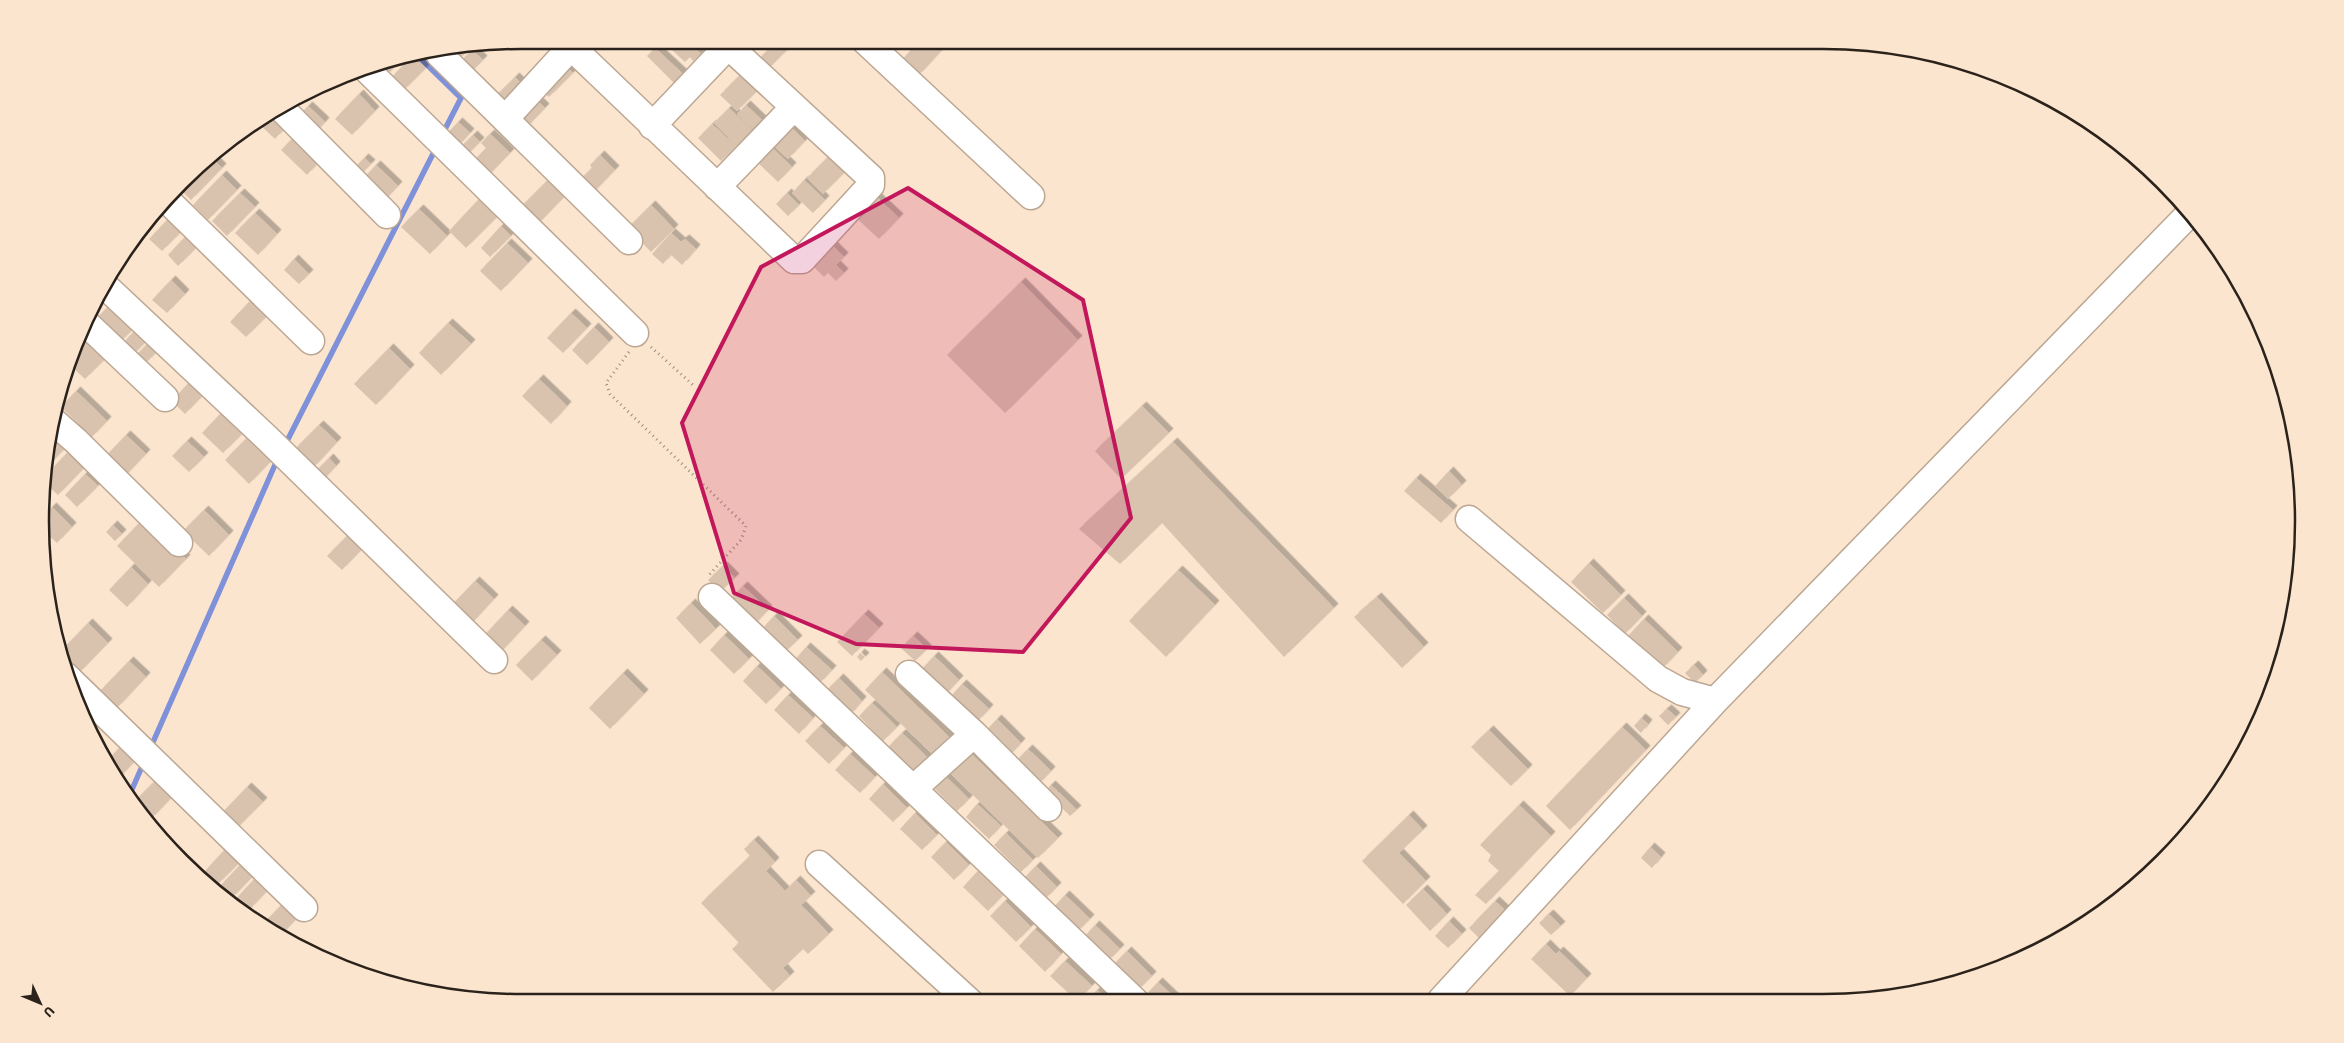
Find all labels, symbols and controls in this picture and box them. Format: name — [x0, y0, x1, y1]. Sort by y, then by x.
north arrow — [15, 978, 65, 1028]
text: U — [38, 1001, 59, 1022]

